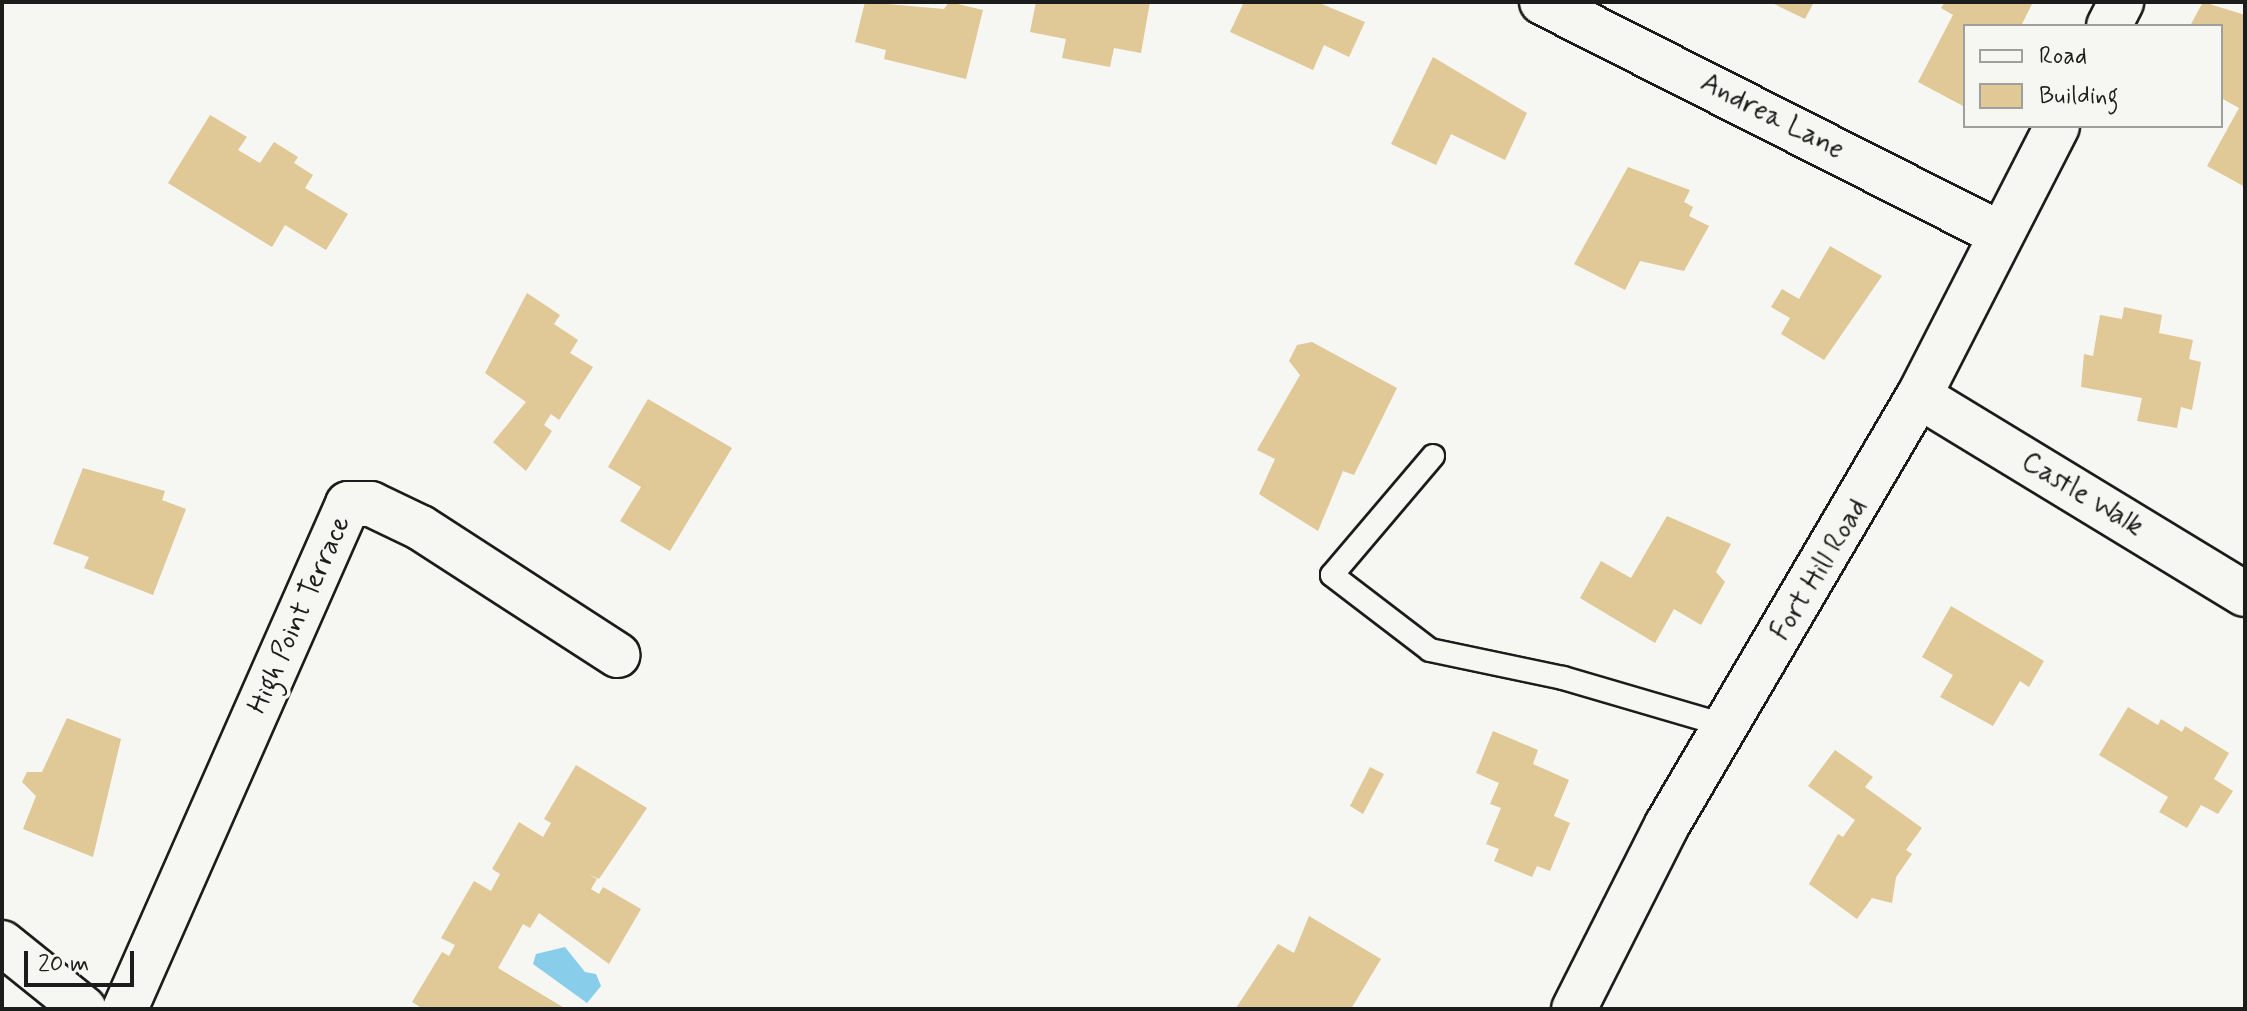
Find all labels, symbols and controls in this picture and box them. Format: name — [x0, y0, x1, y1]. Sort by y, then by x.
legend — [1963, 24, 2223, 128]
text: Road — [2039, 41, 2087, 72]
street label: Andrea Lane — [1695, 66, 1849, 168]
text: Building — [2039, 81, 2119, 112]
street label: Castle Walk — [2012, 444, 2152, 546]
street label: Fort Hill Road — [1764, 493, 1876, 647]
street label: High Point Terrace — [241, 511, 359, 719]
scale bar — [28, 935, 138, 985]
text: 20 m — [38, 949, 89, 980]

